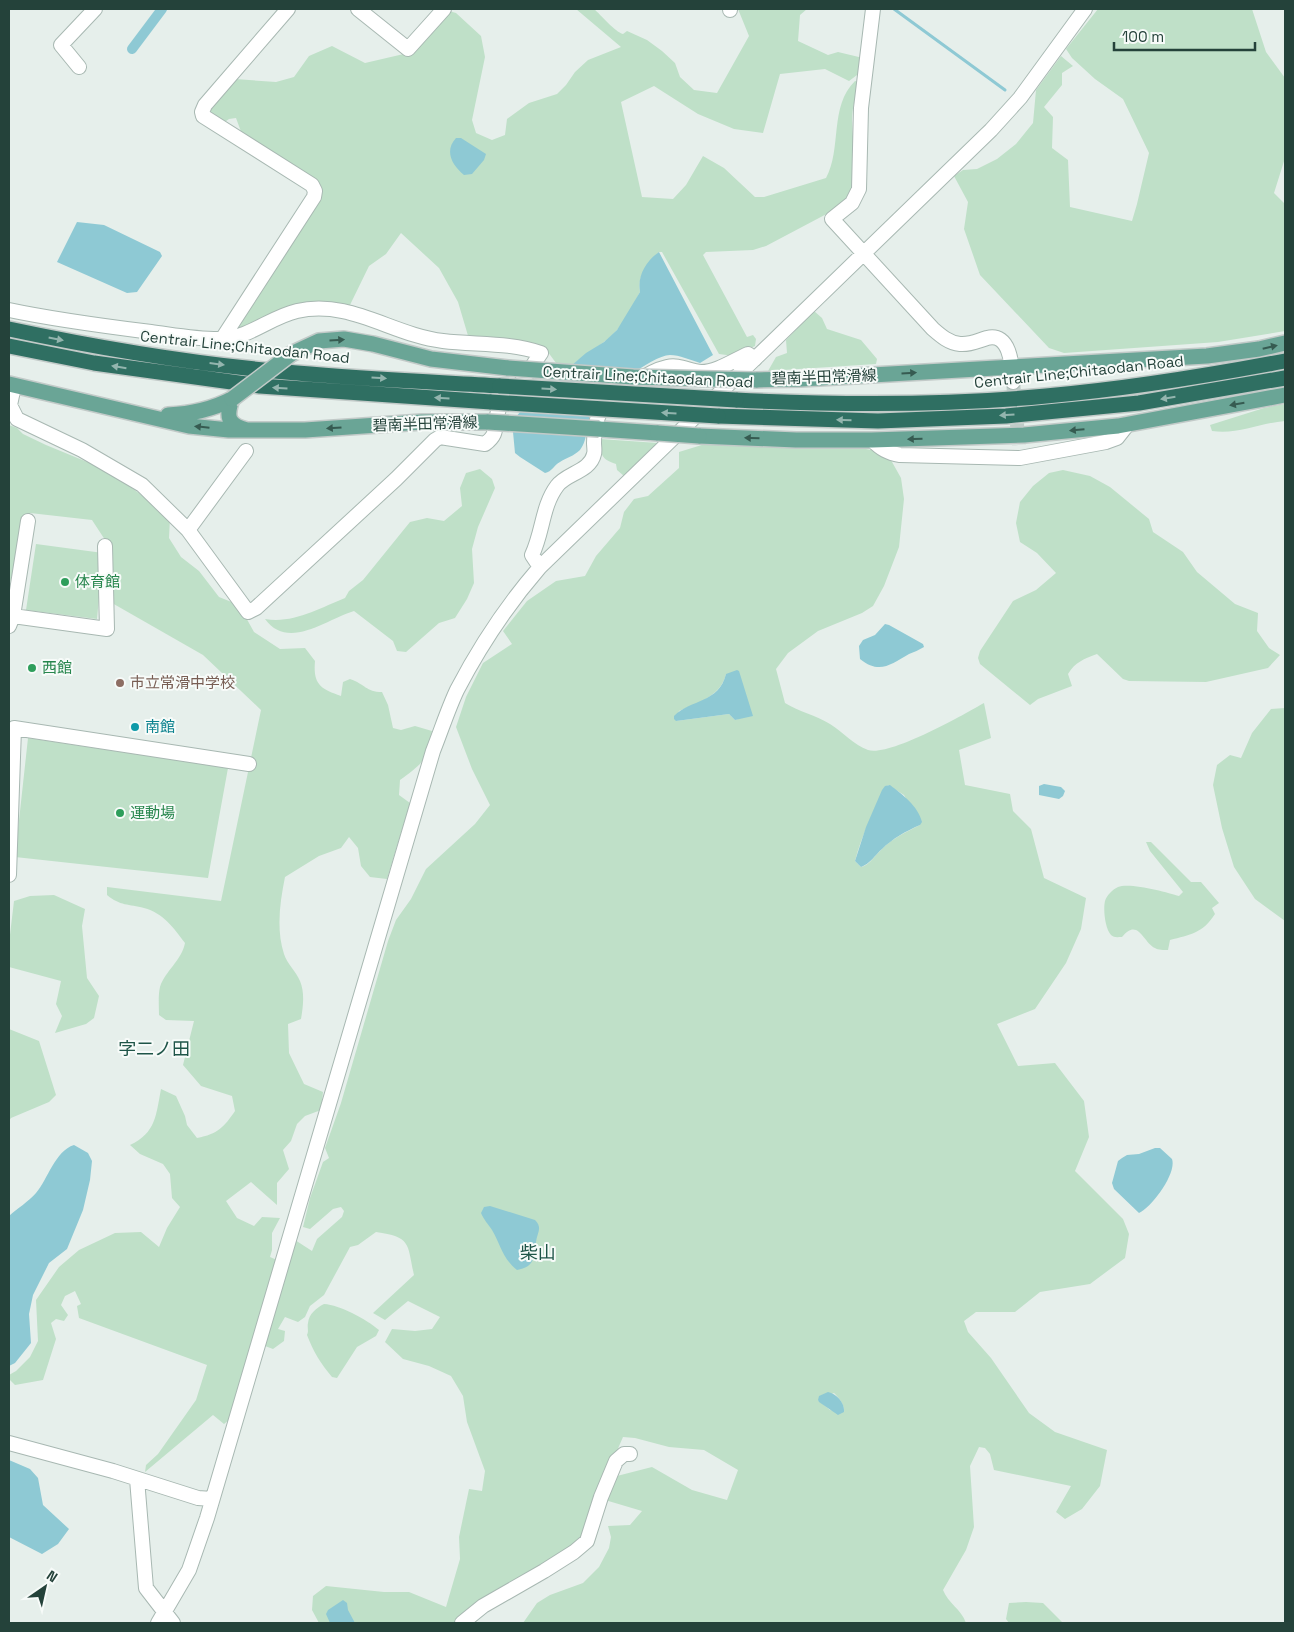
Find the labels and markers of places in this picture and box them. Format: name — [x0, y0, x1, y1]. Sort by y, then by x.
place label: 体育館 — [75, 572, 120, 591]
marker: 体育館 — [59, 576, 71, 588]
place label: 西館 — [42, 658, 72, 677]
marker: 西館 — [26, 662, 38, 674]
place label: 市立常滑中学校 — [130, 673, 235, 692]
marker: 市立常滑中学校 — [114, 677, 126, 689]
place label: 南館 — [145, 717, 175, 736]
marker: 南館 — [129, 721, 141, 733]
place label: 運動場 — [130, 803, 175, 822]
marker: 運動場 — [114, 807, 126, 819]

